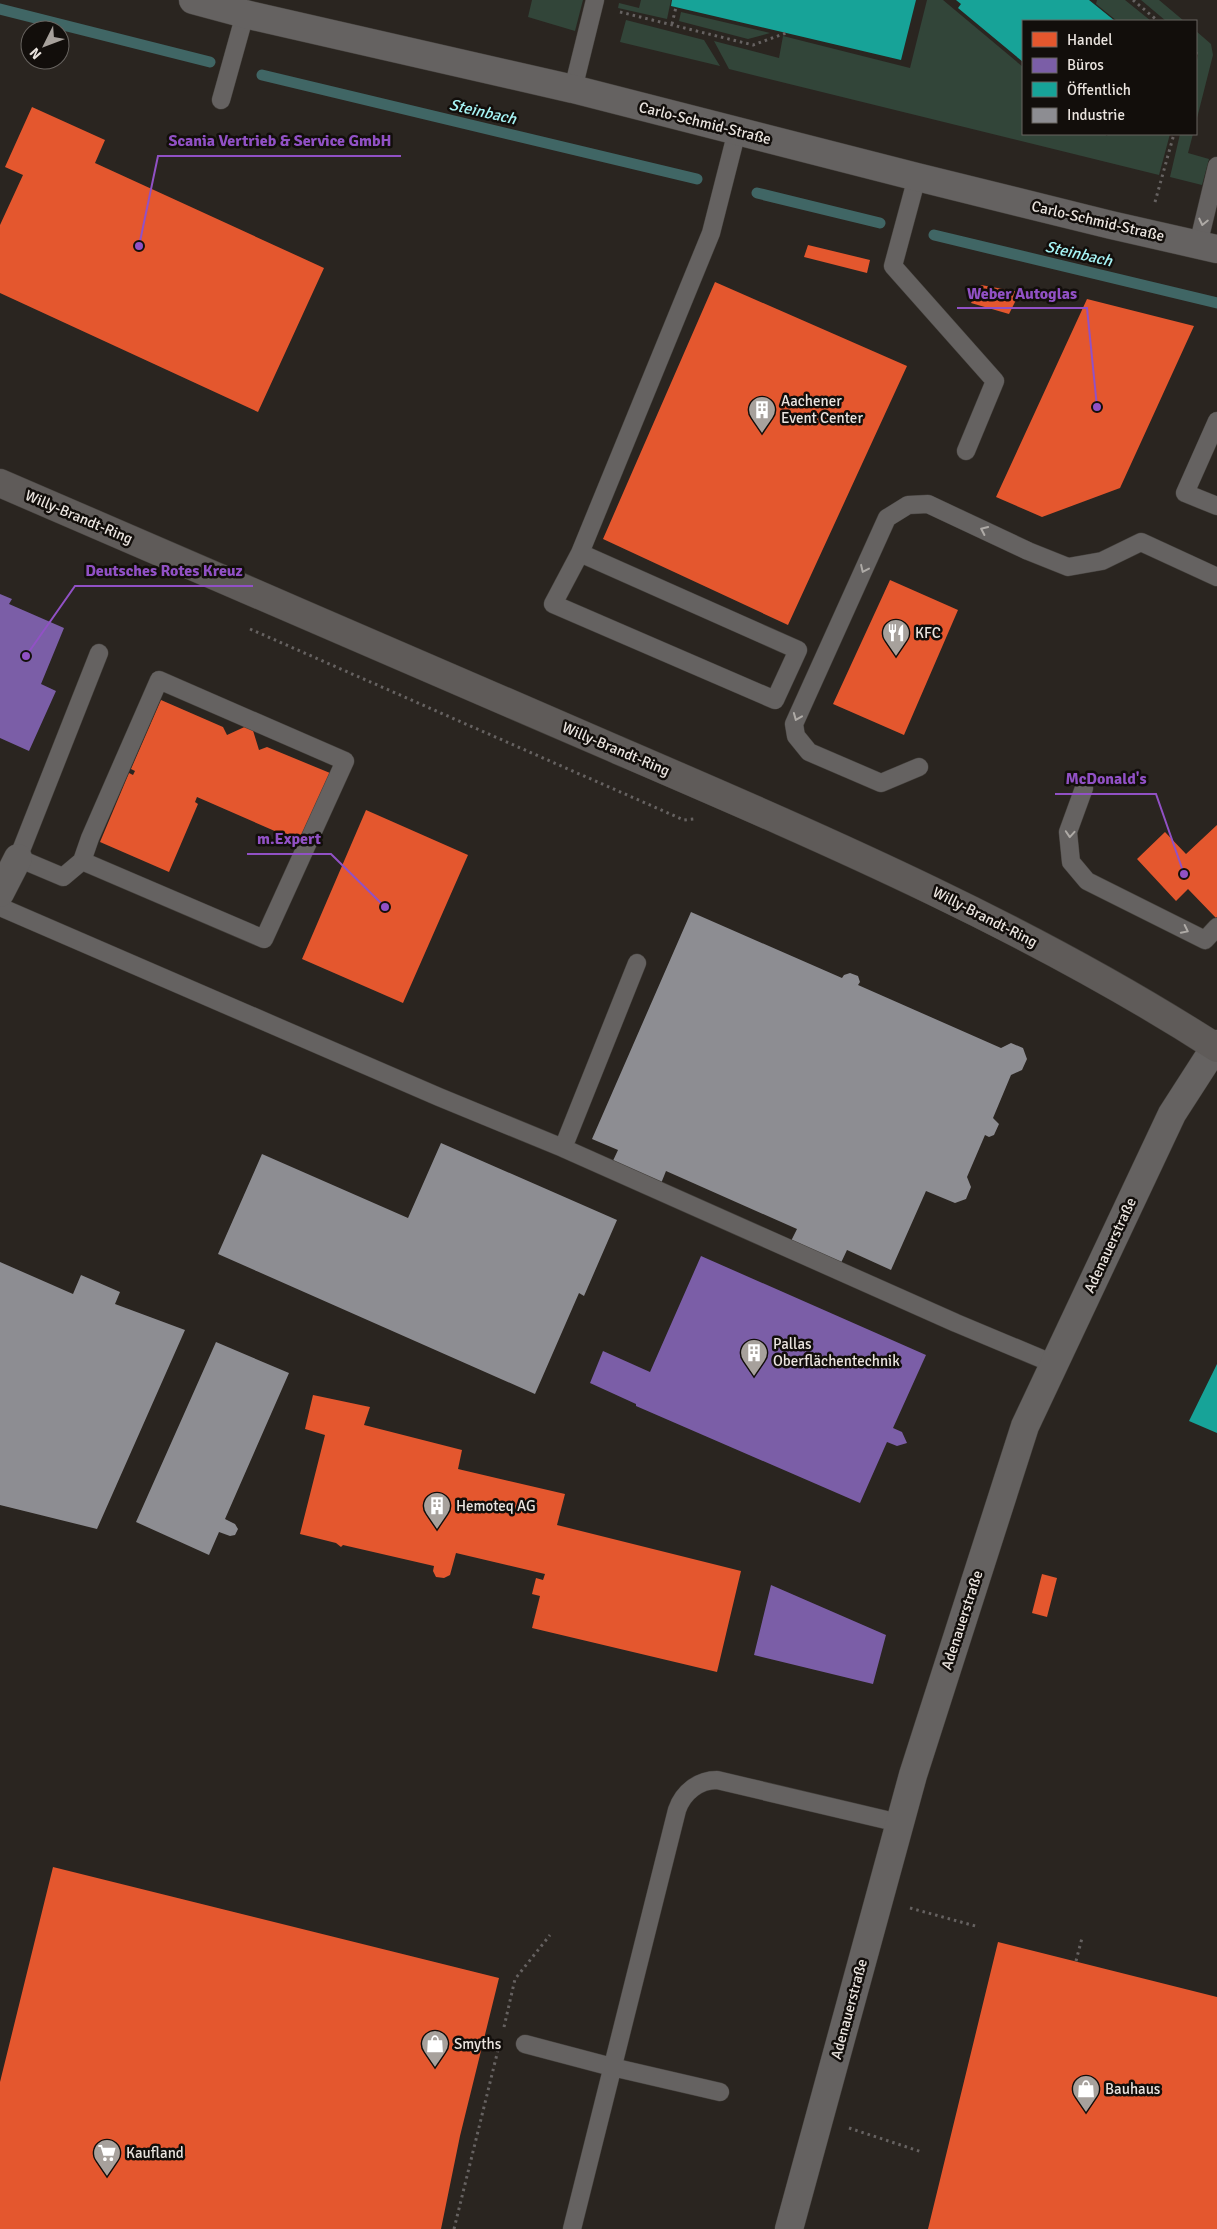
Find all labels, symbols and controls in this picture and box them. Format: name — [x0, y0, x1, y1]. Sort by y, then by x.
north arrow — [20, 20, 70, 70]
legend — [1022, 20, 1197, 135]
text: Handel — [1067, 31, 1113, 49]
text: N — [26, 44, 45, 63]
text: Büros — [1067, 56, 1104, 74]
text: Öffentlich — [1067, 81, 1131, 99]
water label: Steinbach — [447, 95, 519, 130]
street label: Carlo-Schmid-Straße — [637, 98, 773, 148]
text: Industrie — [1067, 106, 1125, 124]
callout: Scania Vertrieb & Service GmbH — [158, 125, 401, 156]
text: Scania Vertrieb & Service GmbH — [168, 131, 392, 151]
street label: Carlo-Schmid-Straße — [1030, 197, 1166, 245]
one-way arrow — [1199, 218, 1209, 226]
water label: Steinbach — [1043, 237, 1115, 272]
callout: Weber Autoglas — [957, 277, 1087, 308]
text: Weber Autoglas — [967, 284, 1077, 304]
place label: Aachener Event Center — [781, 392, 863, 427]
building icon: Aachener Event Center — [747, 395, 777, 434]
street label: Willy-Brandt-Ring — [22, 486, 136, 548]
one-way arrow — [980, 526, 989, 537]
callout: Deutsches Rotes Kreuz — [75, 555, 253, 586]
text: Deutsches Rotes Kreuz — [85, 561, 243, 581]
one-way arrow — [860, 564, 871, 573]
restaurant icon: KFC — [881, 618, 911, 657]
place label: KFC — [915, 624, 941, 642]
one-way arrow — [793, 712, 803, 721]
street label: Willy-Brandt-Ring — [559, 718, 673, 780]
callout: McDonald's — [1055, 763, 1156, 794]
text: McDonald's — [1065, 769, 1147, 789]
callout: m.Expert — [247, 823, 331, 854]
text: m.Expert — [257, 829, 321, 849]
one-way arrow — [1064, 831, 1075, 839]
street label: Willy-Brandt-Ring — [930, 883, 1040, 951]
one-way arrow — [1180, 923, 1189, 934]
street label: Adenauerstraße — [1080, 1194, 1140, 1296]
place label: Pallas Oberflächentechnik — [773, 1335, 900, 1370]
building icon: Pallas Oberflächentechnik — [739, 1338, 769, 1377]
building icon: Hemoteq AG — [422, 1491, 452, 1530]
place label: Hemoteq AG — [456, 1497, 536, 1515]
street label: Adenauerstraße — [937, 1568, 987, 1672]
street label: Adenauerstraße — [827, 1957, 871, 2061]
shop icon: Smyths — [420, 2029, 450, 2068]
place label: Smyths — [454, 2035, 502, 2053]
shop icon: Bauhaus — [1071, 2074, 1101, 2113]
place label: Bauhaus — [1105, 2080, 1161, 2098]
supermarket icon: Kaufland — [92, 2138, 122, 2177]
place label: Kaufland — [126, 2144, 184, 2162]

